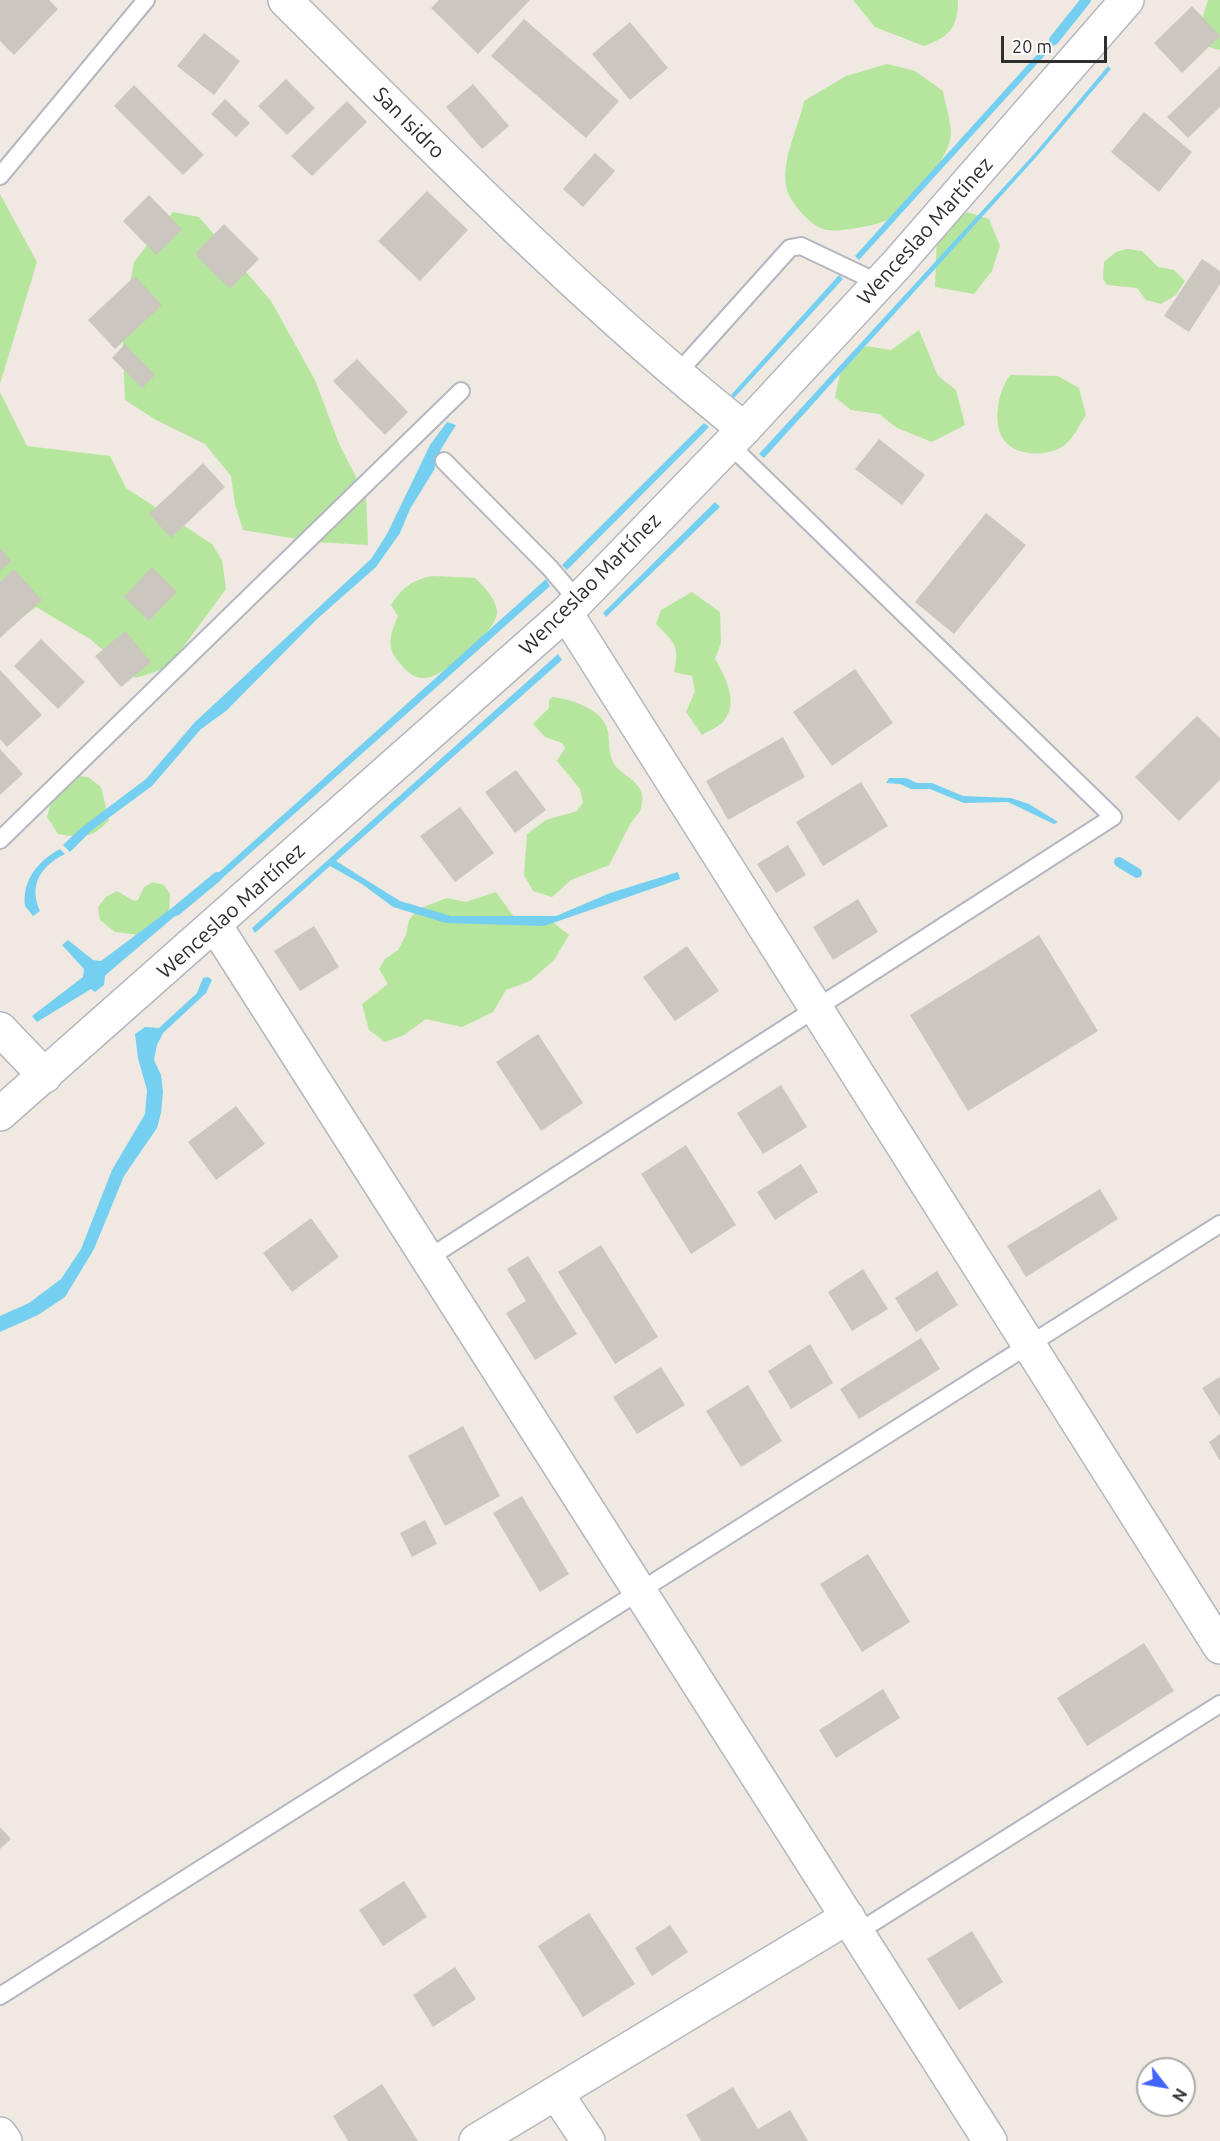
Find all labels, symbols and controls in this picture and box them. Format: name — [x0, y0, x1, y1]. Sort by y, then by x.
scale bar — [1004, 24, 1110, 62]
text: 20 m — [1012, 36, 1052, 56]
street label: San Isidro — [368, 82, 450, 164]
street label: Wenceslao Martínez — [852, 152, 998, 310]
street label: Wenceslao Martínez — [514, 508, 666, 660]
street label: Wenceslao Martínez — [152, 838, 310, 984]
north arrow — [1136, 2057, 1196, 2117]
text: N — [1169, 2085, 1191, 2105]

